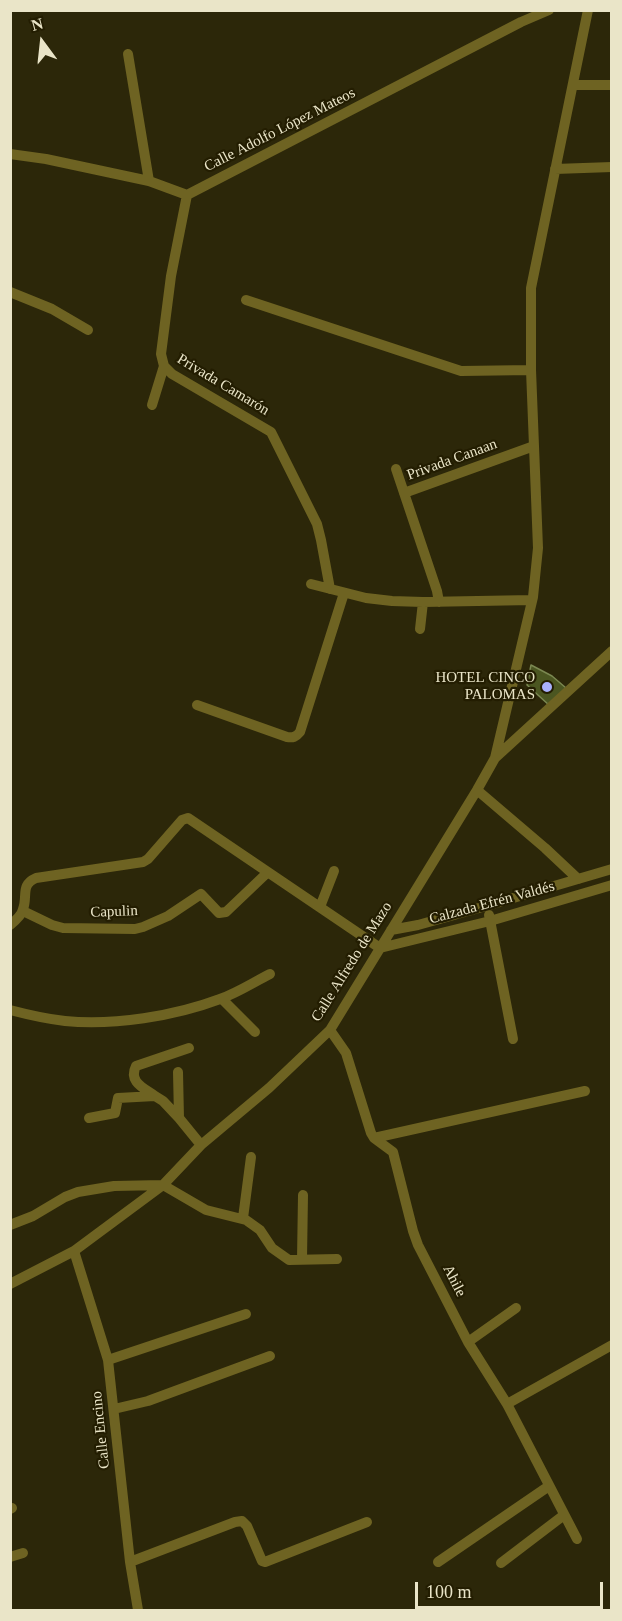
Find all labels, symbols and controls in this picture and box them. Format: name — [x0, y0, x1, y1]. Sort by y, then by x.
north arrow — [12, 12, 72, 72]
text: N — [29, 14, 45, 34]
street label: Calle Adolfo López Mateos — [201, 84, 359, 176]
street label: Privada Camarón — [174, 350, 272, 420]
street label: Privada Canaan — [404, 435, 500, 485]
place label: HOTEL CINCO PALOMAS — [435, 669, 535, 704]
marker: HOTEL CINCO PALOMAS — [540, 680, 554, 694]
street label: Calzada Efrén Valdés — [427, 878, 557, 928]
street label: Calle Alfredo de Mazo — [308, 899, 396, 1025]
street label: Capulin — [90, 902, 138, 922]
street label: Ahile — [438, 1262, 470, 1300]
street label: Calle Encino — [88, 1390, 114, 1470]
scale bar — [418, 1570, 606, 1608]
text: 100 m — [426, 1582, 472, 1602]

